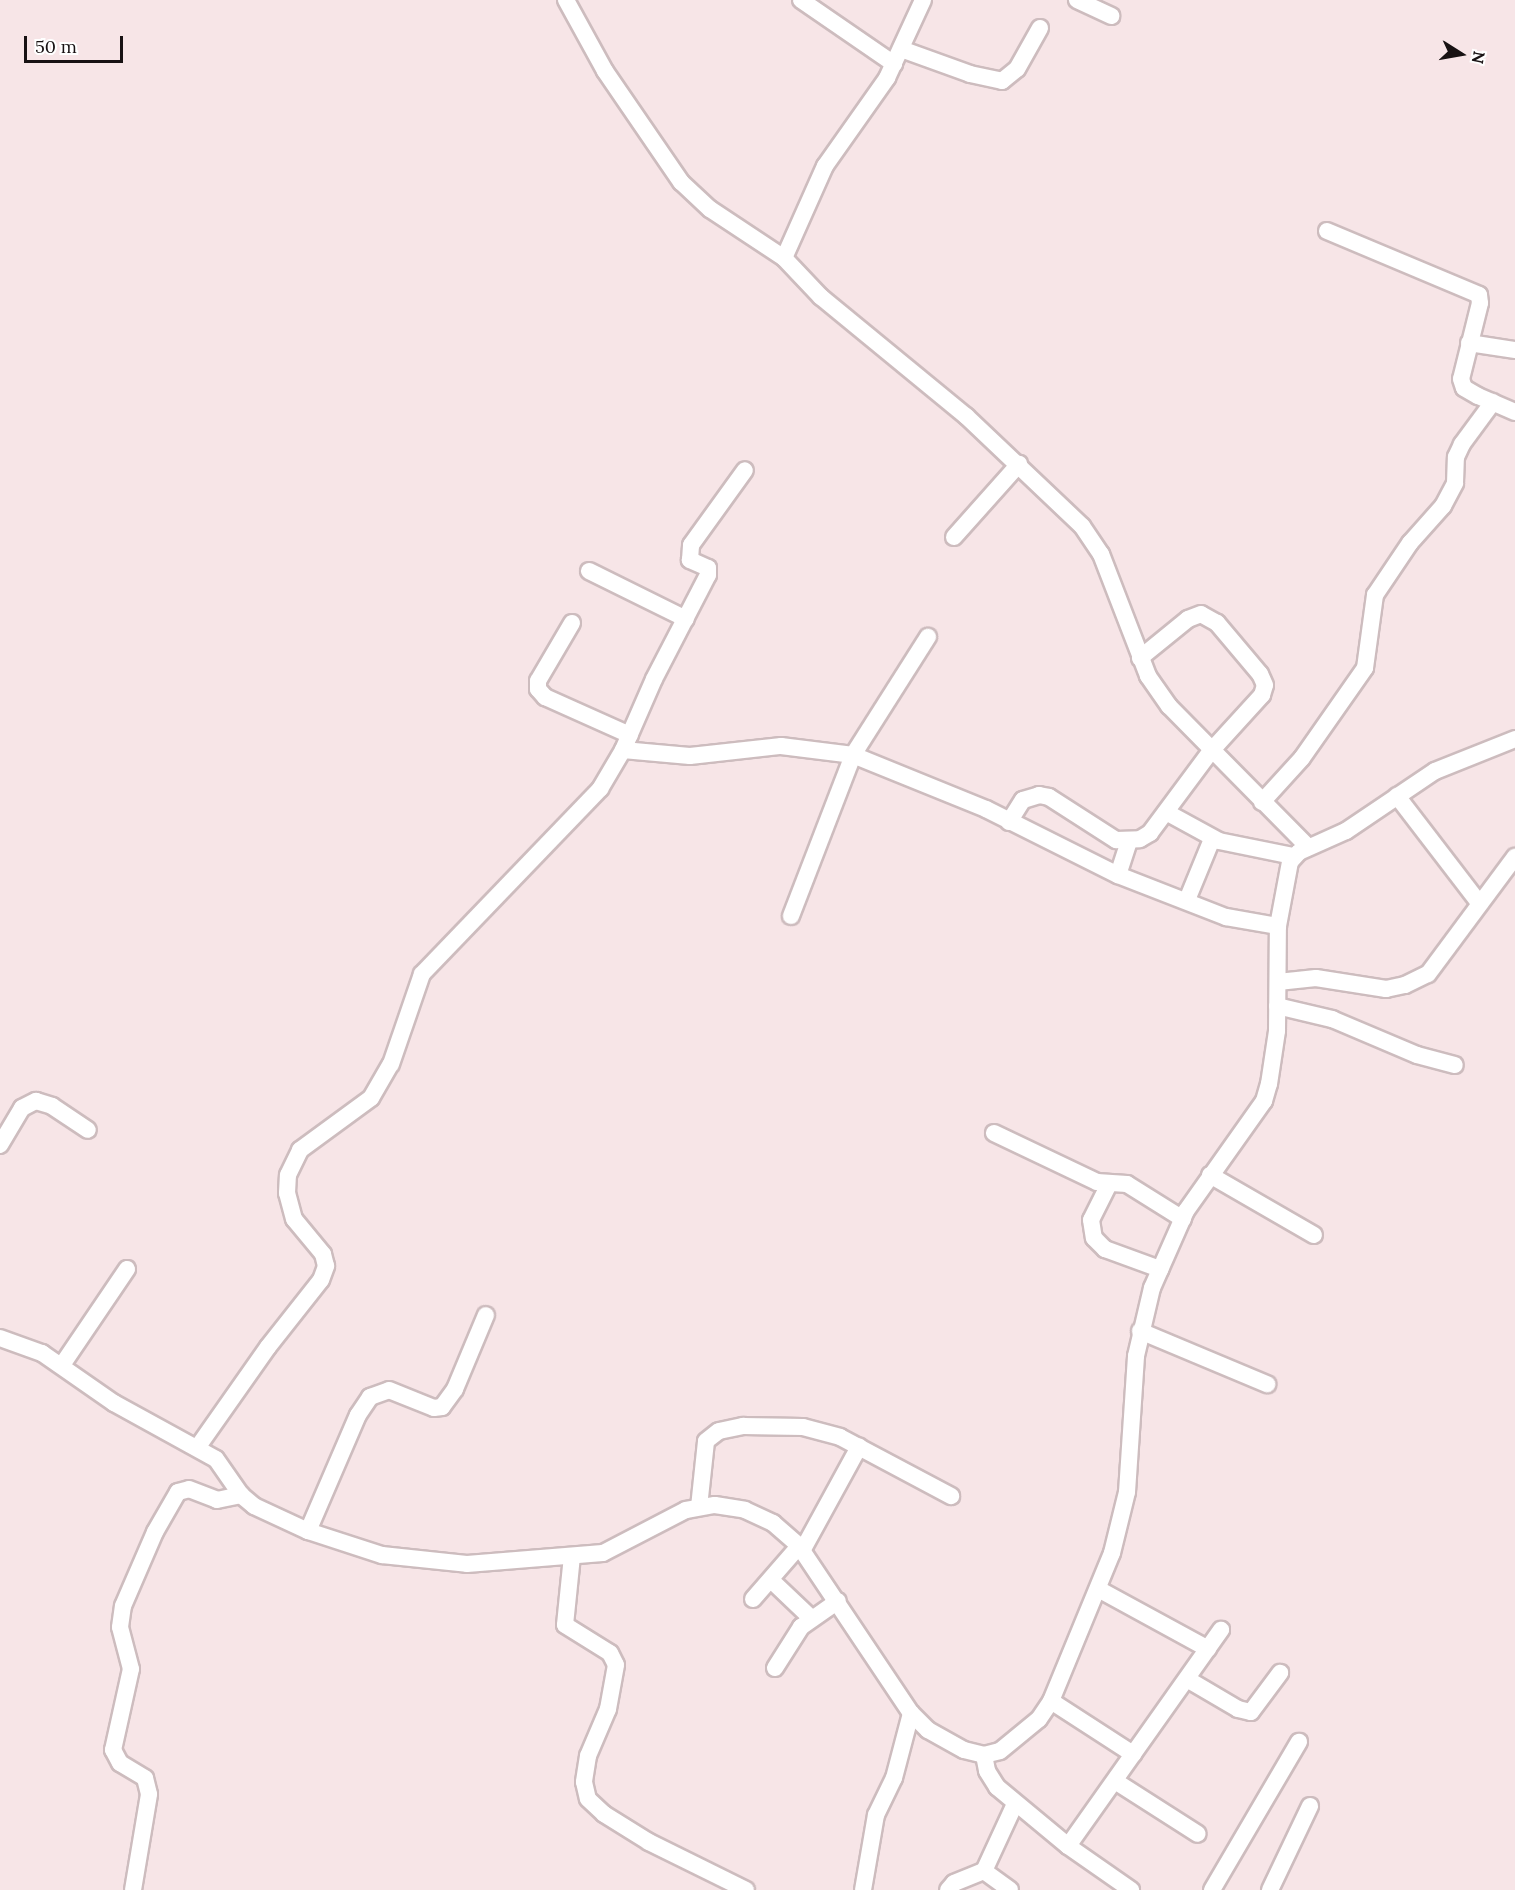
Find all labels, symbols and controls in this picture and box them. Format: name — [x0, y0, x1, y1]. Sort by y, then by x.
scale bar — [27, 24, 126, 62]
north arrow — [1431, 24, 1491, 84]
text: 50 m — [35, 35, 77, 58]
text: N — [1468, 49, 1490, 65]

